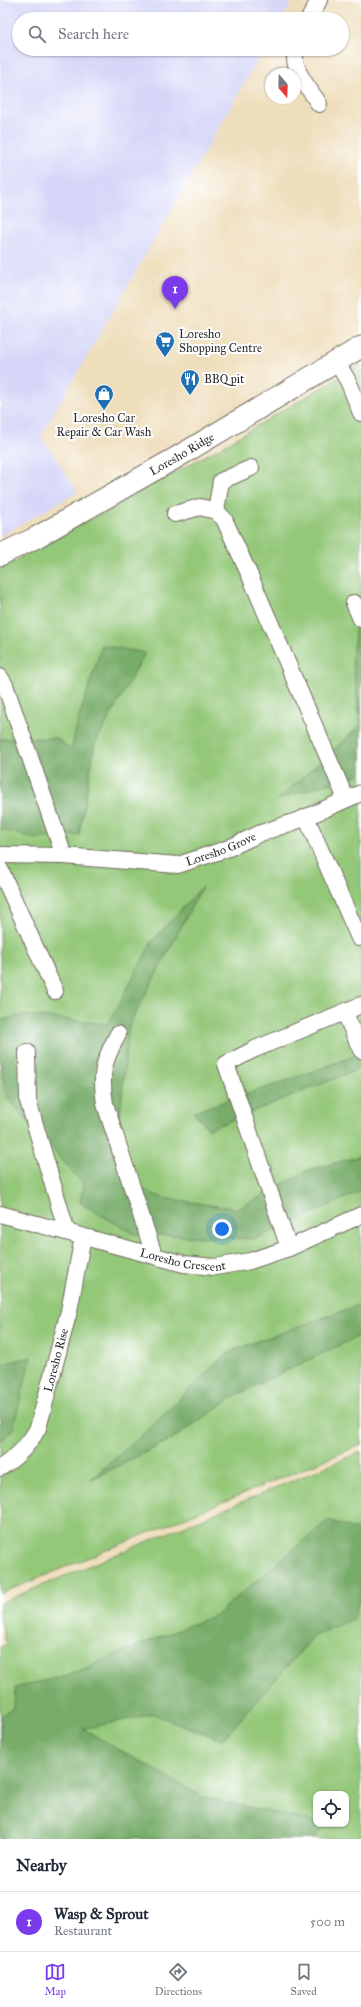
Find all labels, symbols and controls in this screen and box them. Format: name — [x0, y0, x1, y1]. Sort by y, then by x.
search box — [12, 12, 349, 56]
icon: search — [26, 23, 48, 45]
text: Search here — [58, 25, 129, 43]
north arrow — [265, 68, 301, 104]
pin: 1 — [162, 276, 188, 309]
place label: Loresho Shopping Centre — [179, 327, 262, 356]
supermarket icon: Loresho Shopping Centre — [154, 330, 176, 358]
restaurant icon: BBQ pit — [179, 368, 201, 396]
place label: BBQ pit — [204, 372, 245, 386]
shop icon: Loresho Car Repair & Car Wash — [93, 383, 115, 411]
place label: Loresho Car Repair & Car Wash — [57, 411, 152, 439]
street label: Loresho Ridge — [147, 430, 217, 478]
street label: Loresho Grove — [184, 829, 258, 869]
your location — [212, 1219, 232, 1239]
street label: Loresho Crescent — [139, 1245, 227, 1274]
street label: Loresho Rise — [41, 1327, 71, 1393]
map controls — [313, 1791, 349, 1827]
button: locate — [313, 1791, 349, 1827]
text: Nearby — [16, 1855, 67, 1876]
text: Wasp & Sprout — [54, 1905, 149, 1923]
text: 1 — [26, 1914, 32, 1930]
text: 500 m — [310, 1914, 345, 1930]
text: Restaurant — [54, 1923, 112, 1939]
tab: Map — [44, 1961, 66, 1998]
tab: Directions — [155, 1961, 202, 1998]
tab: Saved — [291, 1961, 317, 1998]

